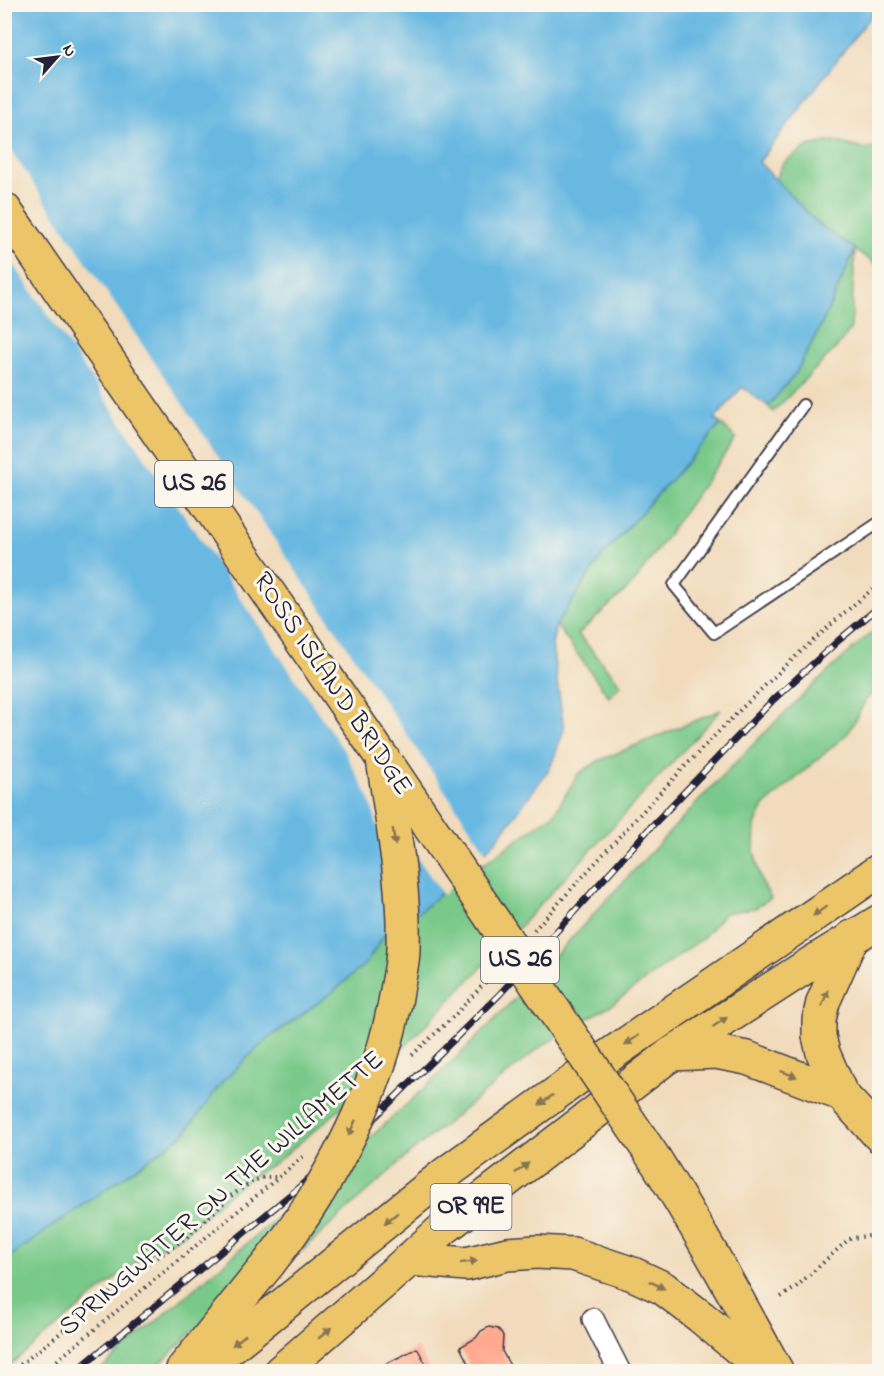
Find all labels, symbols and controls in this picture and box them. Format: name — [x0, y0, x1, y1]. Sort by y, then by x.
north arrow — [27, 27, 87, 87]
text: N — [55, 40, 82, 61]
road number: US 26 — [155, 461, 233, 507]
street label: ROSS ISLAND BRIDGE — [243, 564, 421, 804]
one-way arrow — [390, 828, 399, 847]
one-way arrow — [813, 905, 829, 917]
road number: US 26 — [481, 937, 559, 983]
one-way arrow — [820, 989, 830, 1007]
one-way arrow — [712, 1017, 728, 1028]
one-way arrow — [624, 1034, 640, 1045]
street label: SPRINGWATER ON THE WILLAMETTE — [51, 1042, 393, 1346]
one-way arrow — [780, 1070, 798, 1079]
one-way arrow — [538, 1093, 554, 1106]
one-way arrow — [347, 1120, 356, 1137]
one-way arrow — [514, 1161, 530, 1174]
road number: OR 99E — [430, 1184, 512, 1230]
one-way arrow — [384, 1211, 399, 1224]
one-way arrow — [459, 1257, 478, 1267]
one-way arrow — [648, 1281, 665, 1290]
one-way arrow — [317, 1326, 332, 1340]
one-way arrow — [232, 1334, 247, 1346]

